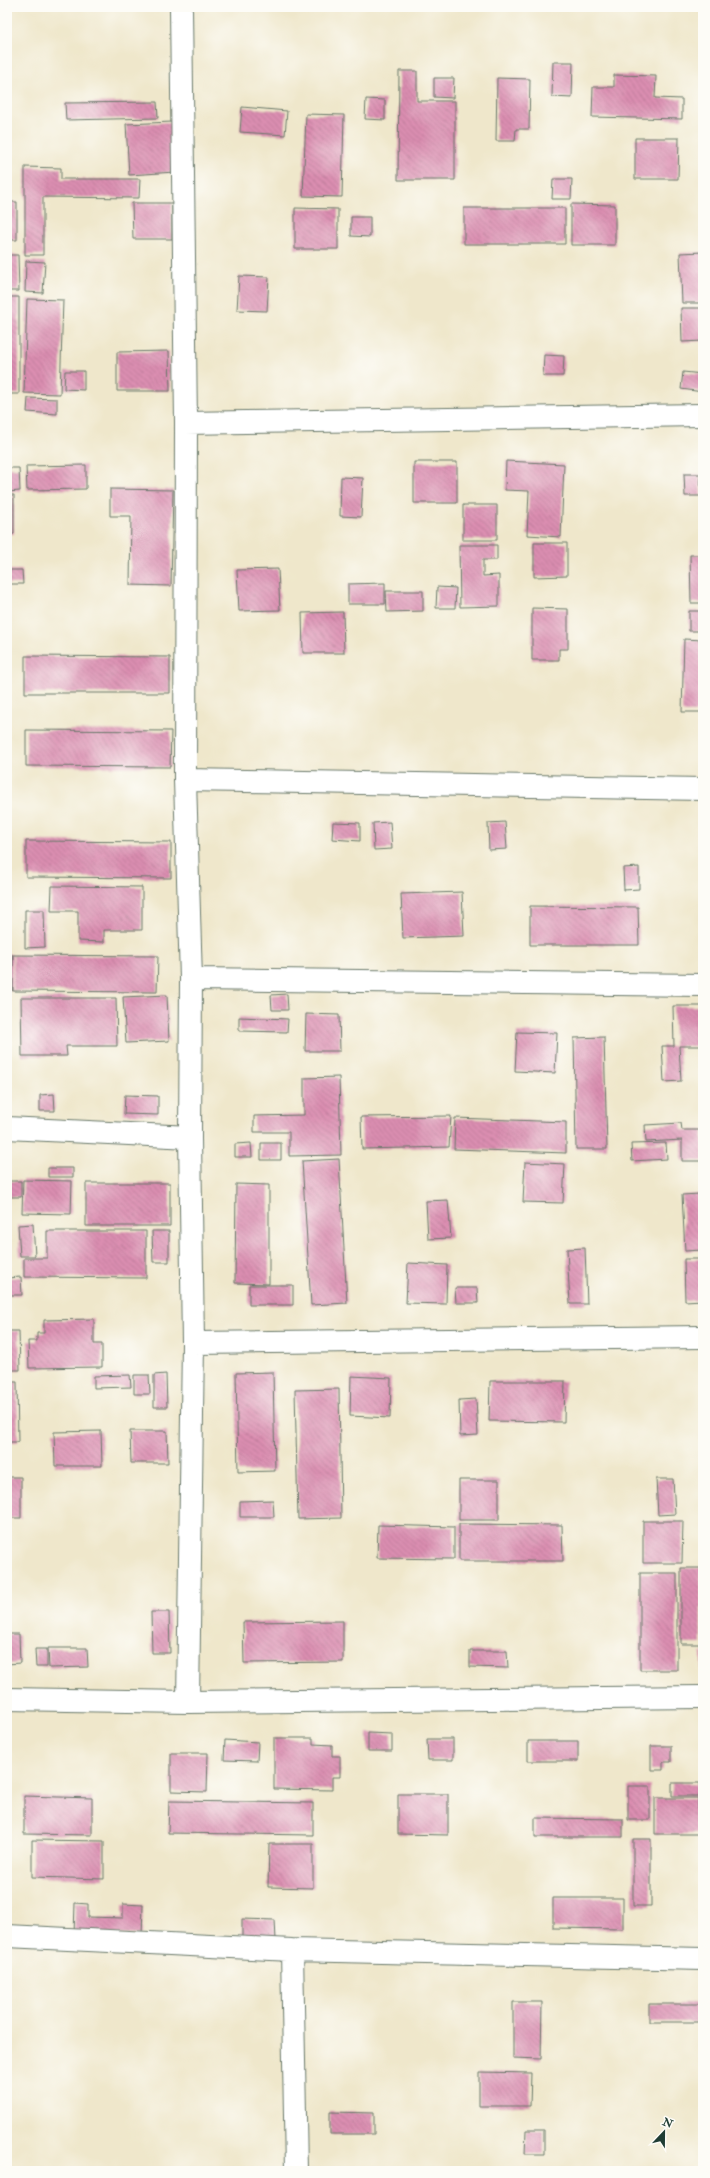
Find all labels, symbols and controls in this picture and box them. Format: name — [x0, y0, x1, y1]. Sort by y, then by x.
north arrow — [644, 2112, 684, 2152]
text: N — [660, 2115, 676, 2131]

